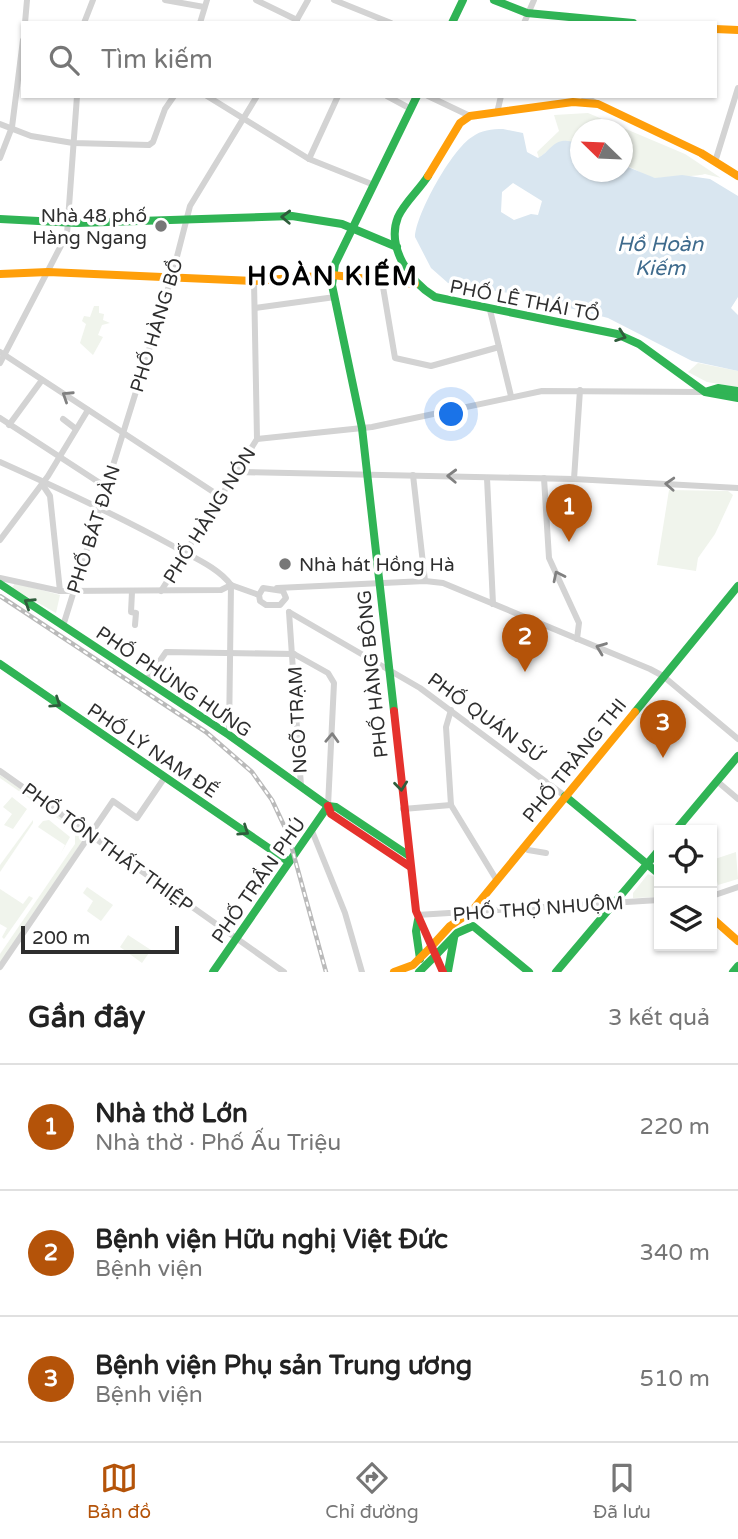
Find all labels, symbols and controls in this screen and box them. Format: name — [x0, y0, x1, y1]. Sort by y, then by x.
search box — [21, 21, 717, 98]
icon: search — [45, 41, 83, 79]
text: Tìm kiếm — [101, 44, 213, 75]
north arrow — [570, 119, 633, 182]
place label: Nhà 48 phố Hàng Ngang — [32, 205, 147, 249]
one-way arrow — [281, 209, 292, 224]
marker: Nhà 48 phố Hàng Ngang — [153, 218, 169, 234]
water label: Hồ Hoàn Kiếm — [617, 232, 705, 281]
street label: PHỐ HÀNG BỒ — [124, 255, 188, 395]
district label: HOÀN KIẾM — [247, 258, 419, 292]
street label: PHỐ LÊ THÁI TỔ — [448, 274, 602, 326]
one-way arrow — [615, 328, 627, 342]
one-way arrow — [61, 391, 74, 404]
your location — [434, 397, 468, 431]
street label: PHỐ HÀNG NÓN — [157, 442, 261, 588]
street label: PHỐ BÁT ĐÀN — [61, 462, 125, 596]
one-way arrow — [446, 469, 457, 484]
one-way arrow — [664, 476, 675, 491]
pin: 1 — [546, 484, 592, 542]
place label: Nhà hát Hồng Hà — [299, 554, 455, 576]
marker: Nhà hát Hồng Hà — [277, 556, 293, 572]
one-way arrow — [552, 571, 566, 583]
street label: PHỐ HÀNG BÔNG — [351, 589, 393, 759]
one-way arrow — [23, 598, 36, 611]
pin: 2 — [502, 614, 548, 672]
street label: PHỐ PHÙNG HƯNG — [92, 620, 256, 742]
one-way arrow — [596, 643, 608, 657]
street label: NGÕ TRẠM — [283, 666, 312, 774]
street label: PHỐ QUÁN SỨ — [423, 667, 550, 768]
street label: PHỐ TRÀNG THI — [517, 693, 631, 827]
one-way arrow — [48, 695, 61, 707]
street label: PHỐ LÝ NAM ĐẾ — [83, 697, 223, 803]
pin: 3 — [640, 700, 686, 758]
one-way arrow — [324, 733, 339, 744]
street label: PHỐ TÔN THẤT THIỆP — [18, 777, 199, 917]
one-way arrow — [393, 780, 408, 791]
street label: PHỐ TRẦN PHÚ — [206, 812, 310, 948]
one-way arrow — [237, 823, 250, 836]
map controls — [654, 825, 717, 951]
button: locate — [654, 825, 717, 888]
button: layers — [654, 888, 717, 951]
street label: PHỐ THỢ NHUỘM — [452, 890, 624, 926]
scale bar — [21, 923, 178, 955]
text: 200 m — [32, 927, 90, 949]
text: Gần đây — [28, 999, 145, 1036]
text: 3 kết quả — [608, 1004, 710, 1032]
text: Nhà thờ Lớn — [95, 1098, 248, 1129]
text: 1 — [44, 1113, 58, 1141]
text: 220 m — [640, 1113, 710, 1141]
text: Nhà thờ · Phố Ấu Triệu — [95, 1129, 341, 1157]
text: Bệnh viện Hữu nghị Việt Đức — [95, 1224, 448, 1255]
text: 2 — [44, 1239, 58, 1267]
text: 340 m — [640, 1239, 710, 1267]
text: Bệnh viện — [95, 1255, 203, 1283]
text: Bệnh viện Phụ sản Trung ương — [95, 1350, 472, 1381]
text: 3 — [44, 1365, 58, 1393]
text: 510 m — [640, 1365, 710, 1393]
text: Bệnh viện — [95, 1381, 203, 1409]
tab: Bản đồ — [87, 1459, 151, 1523]
tab: Chỉ đường — [325, 1459, 419, 1523]
tab: Đã lưu — [593, 1459, 651, 1523]

